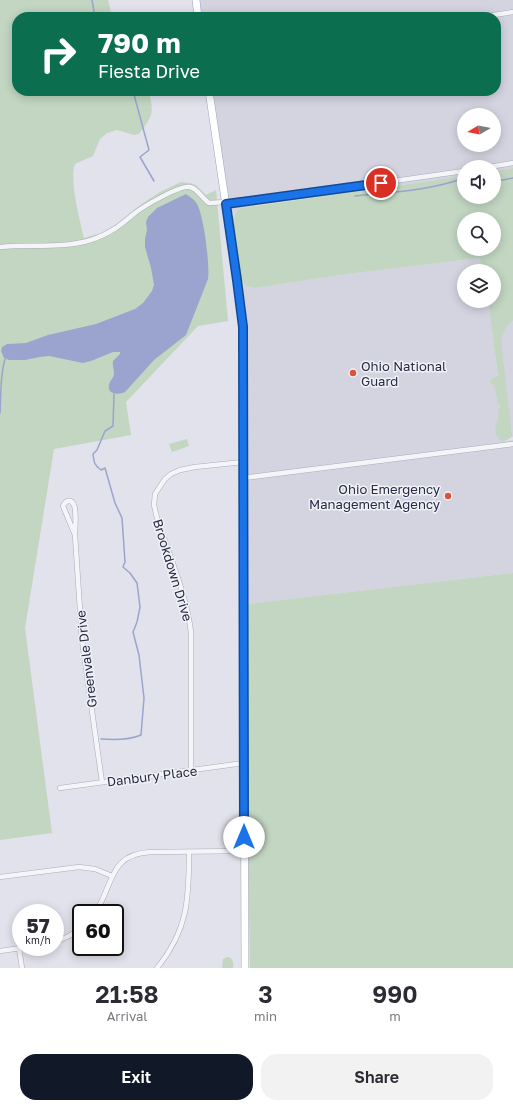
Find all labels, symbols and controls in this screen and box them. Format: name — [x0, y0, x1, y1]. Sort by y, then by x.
text: 790 m — [98, 26, 181, 59]
icon: right — [32, 28, 84, 80]
text: Fiesta Drive — [98, 60, 200, 82]
north arrow — [457, 108, 501, 152]
map controls — [457, 108, 501, 308]
button: sound — [457, 160, 501, 204]
pin — [364, 166, 398, 200]
icon: arrive — [370, 172, 392, 194]
button: search — [457, 212, 501, 256]
button: layers — [457, 264, 501, 308]
place label: Ohio National Guard — [361, 358, 446, 389]
marker: Ohio National Guard — [348, 368, 358, 378]
place label: Ohio Emergency Management Agency — [309, 481, 441, 512]
marker: Ohio Emergency Management Agency — [443, 491, 453, 501]
street label: Brookdown Drive — [150, 517, 196, 623]
street label: Greenvale Drive — [72, 609, 100, 709]
street label: Danbury Place — [106, 763, 198, 789]
position arrow — [223, 816, 265, 858]
speed limit sign: 60 — [72, 904, 124, 956]
text: 57 — [26, 913, 50, 937]
text: km/h — [25, 934, 51, 946]
text: 21:58 — [95, 979, 159, 1008]
text: 3 — [258, 979, 273, 1008]
text: 990 — [372, 979, 418, 1008]
text: Arrival — [107, 1008, 147, 1024]
text: min — [254, 1008, 277, 1024]
text: m — [389, 1008, 401, 1024]
button: Exit — [20, 1054, 253, 1100]
button: Share — [261, 1054, 493, 1100]

